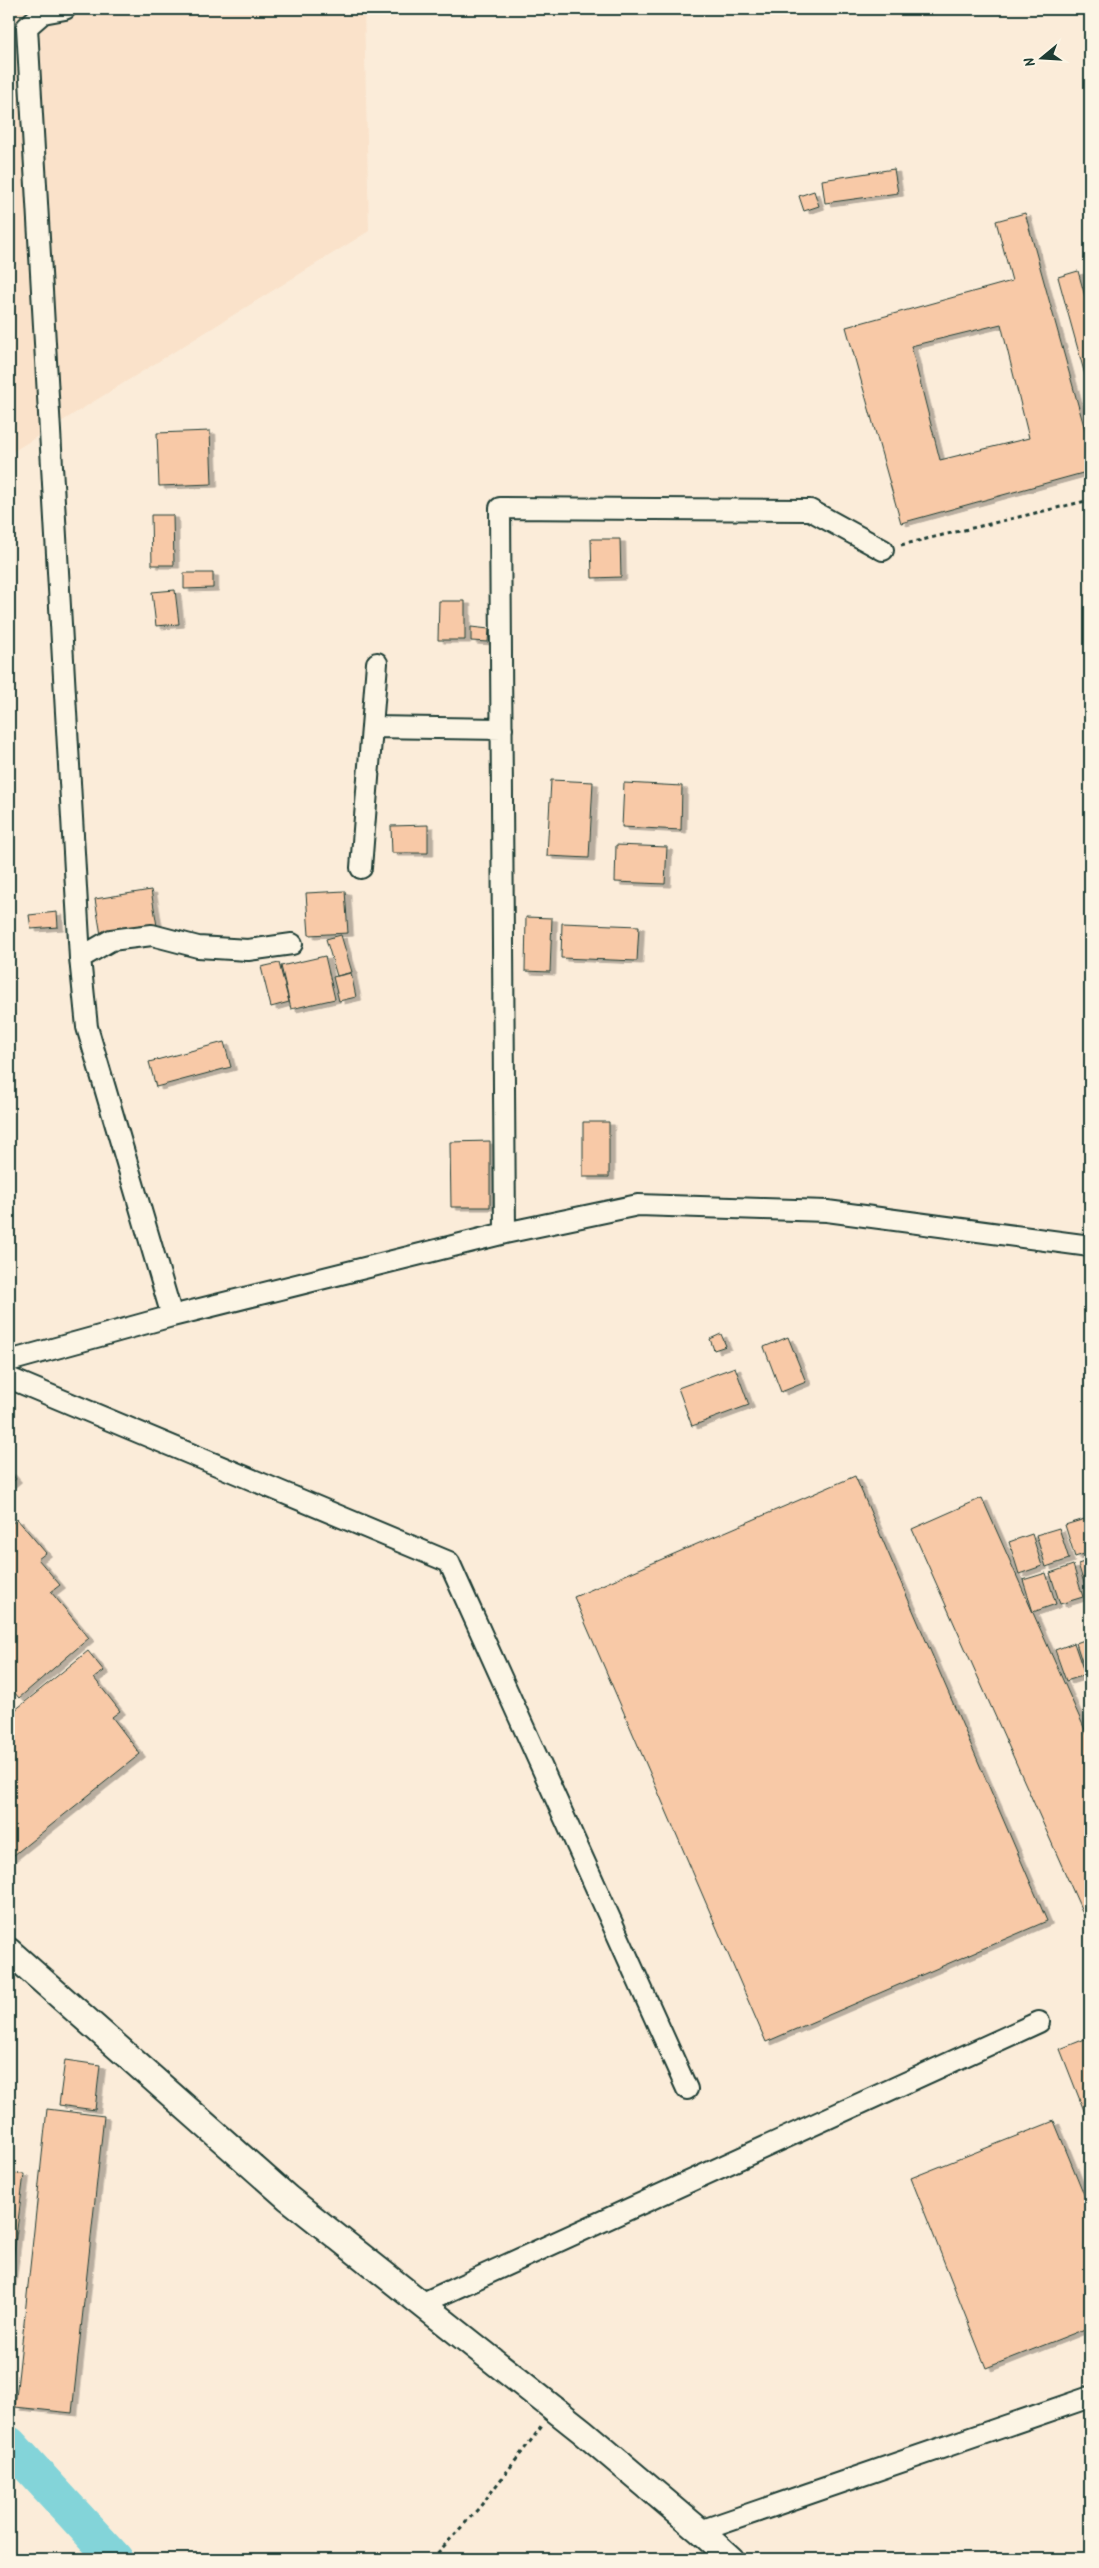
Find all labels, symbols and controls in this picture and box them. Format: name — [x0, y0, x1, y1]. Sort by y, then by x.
north arrow — [1016, 32, 1066, 82]
text: N — [1019, 54, 1042, 69]

